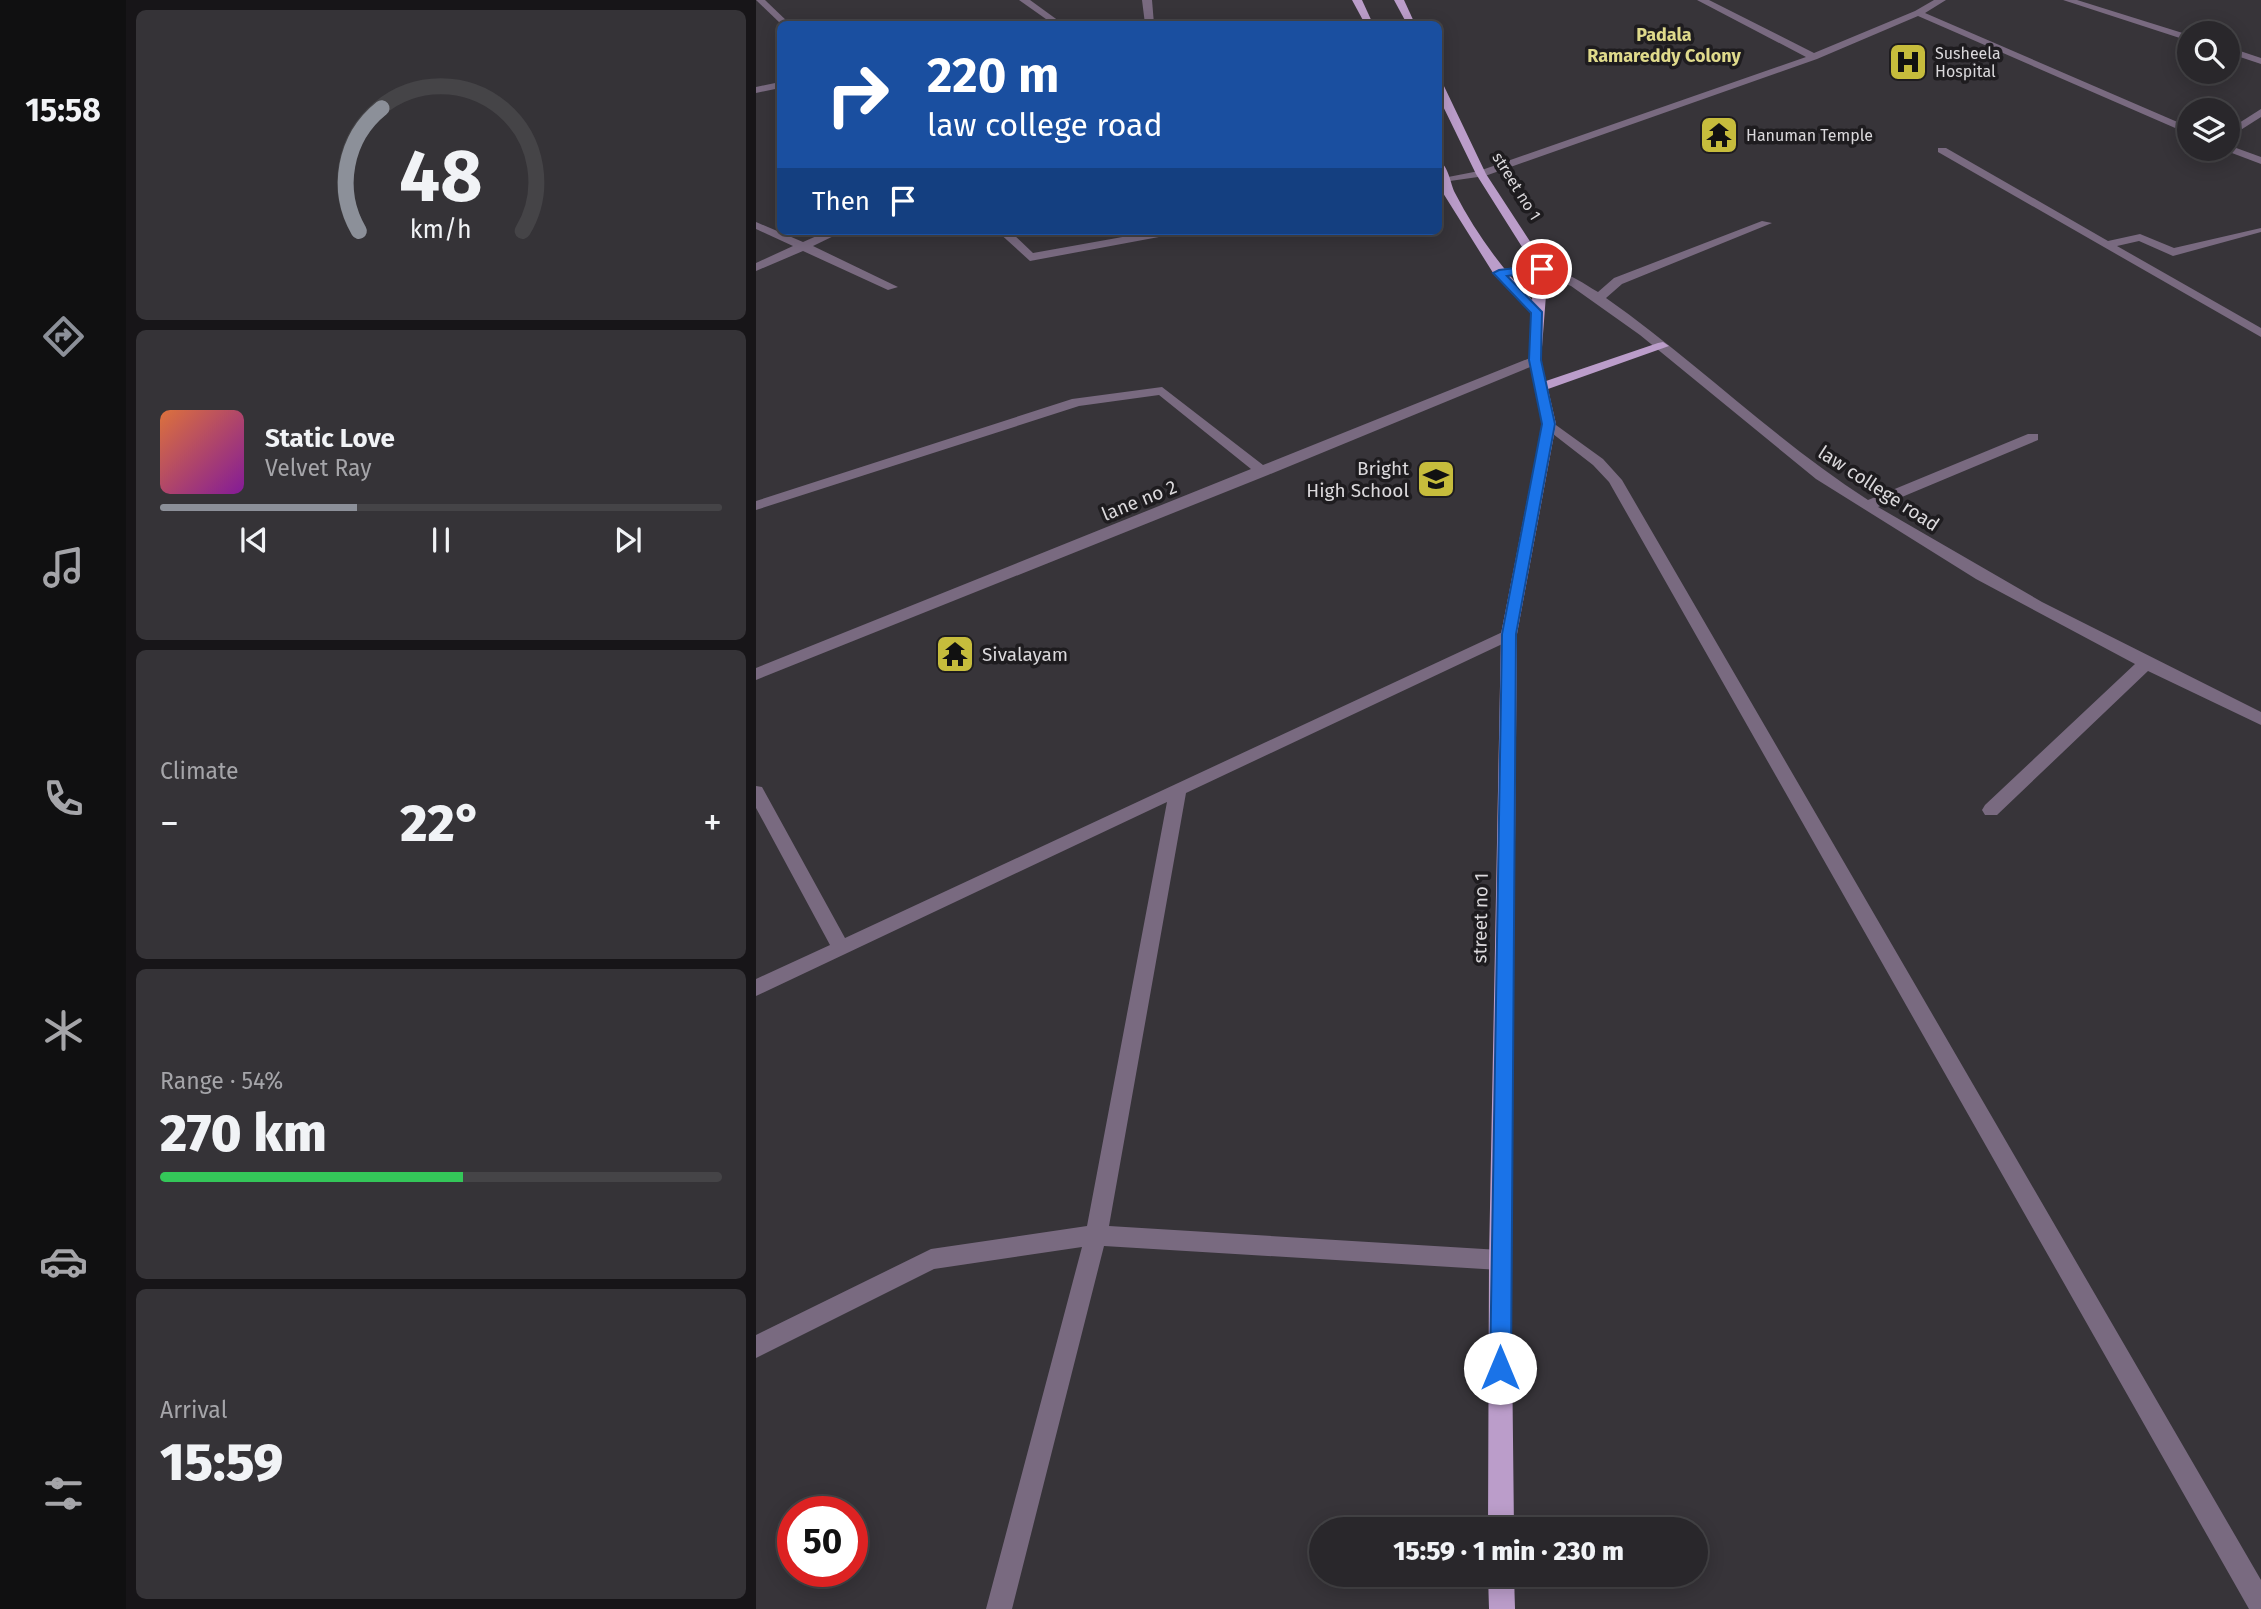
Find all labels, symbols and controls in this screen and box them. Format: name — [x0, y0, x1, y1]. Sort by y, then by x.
map controls — [2177, 21, 2240, 161]
button: search — [2177, 21, 2240, 84]
district label: Padala Ramareddy Colony — [1587, 24, 1741, 67]
hospital icon: Susheela Hospital — [1887, 41, 1929, 83]
place label: Susheela Hospital — [1935, 44, 2001, 81]
text: 220 m — [927, 46, 1059, 105]
icon: right — [812, 49, 903, 140]
text: 15:58 — [25, 91, 101, 129]
button: layers — [2177, 98, 2240, 161]
text: law college road — [927, 106, 1163, 144]
temple icon: Hanuman Temple — [1698, 114, 1740, 156]
place label: Hanuman Temple — [1746, 126, 1873, 145]
text: 48 — [399, 133, 483, 220]
street label: street no 1 — [1488, 149, 1545, 224]
icon: arrive — [884, 182, 922, 220]
text: Then — [812, 186, 870, 217]
text: km/h — [410, 215, 472, 245]
pin — [1512, 239, 1572, 299]
icon: arrive — [1523, 250, 1561, 288]
icon: directions — [39, 312, 88, 361]
text: Static Love — [265, 423, 395, 454]
street label: law college road — [1814, 441, 1944, 536]
text: Velvet Ray — [265, 454, 372, 482]
place label: Bright High School — [1306, 457, 1409, 502]
school or university icon: Bright High School — [1415, 458, 1457, 500]
street label: lane no 2 — [1098, 475, 1180, 526]
icon: previous — [235, 521, 273, 559]
icon: pause — [422, 521, 460, 559]
icon: next — [609, 521, 647, 559]
icon: music — [39, 543, 88, 592]
temple icon: Sivalayam — [934, 633, 976, 675]
place label: Sivalayam — [982, 643, 1068, 666]
text: Climate — [160, 757, 239, 785]
icon: phone — [39, 774, 88, 823]
text: 22° — [400, 792, 482, 855]
text: − — [160, 800, 179, 846]
text: + — [703, 800, 722, 846]
street label: street no 1 — [1468, 873, 1493, 963]
icon: climate — [39, 1006, 88, 1055]
text: Range · 54% — [160, 1067, 283, 1095]
text: 270 km — [160, 1102, 327, 1165]
icon: car — [39, 1237, 88, 1286]
position arrow — [1463, 1331, 1537, 1405]
text: Arrival — [160, 1396, 227, 1424]
text: 15:59 — [160, 1431, 283, 1494]
icon: filters — [39, 1469, 88, 1518]
speed limit sign: 50 — [777, 1496, 868, 1587]
text: 15:59 · 1 min · 230 m — [1393, 1536, 1624, 1567]

